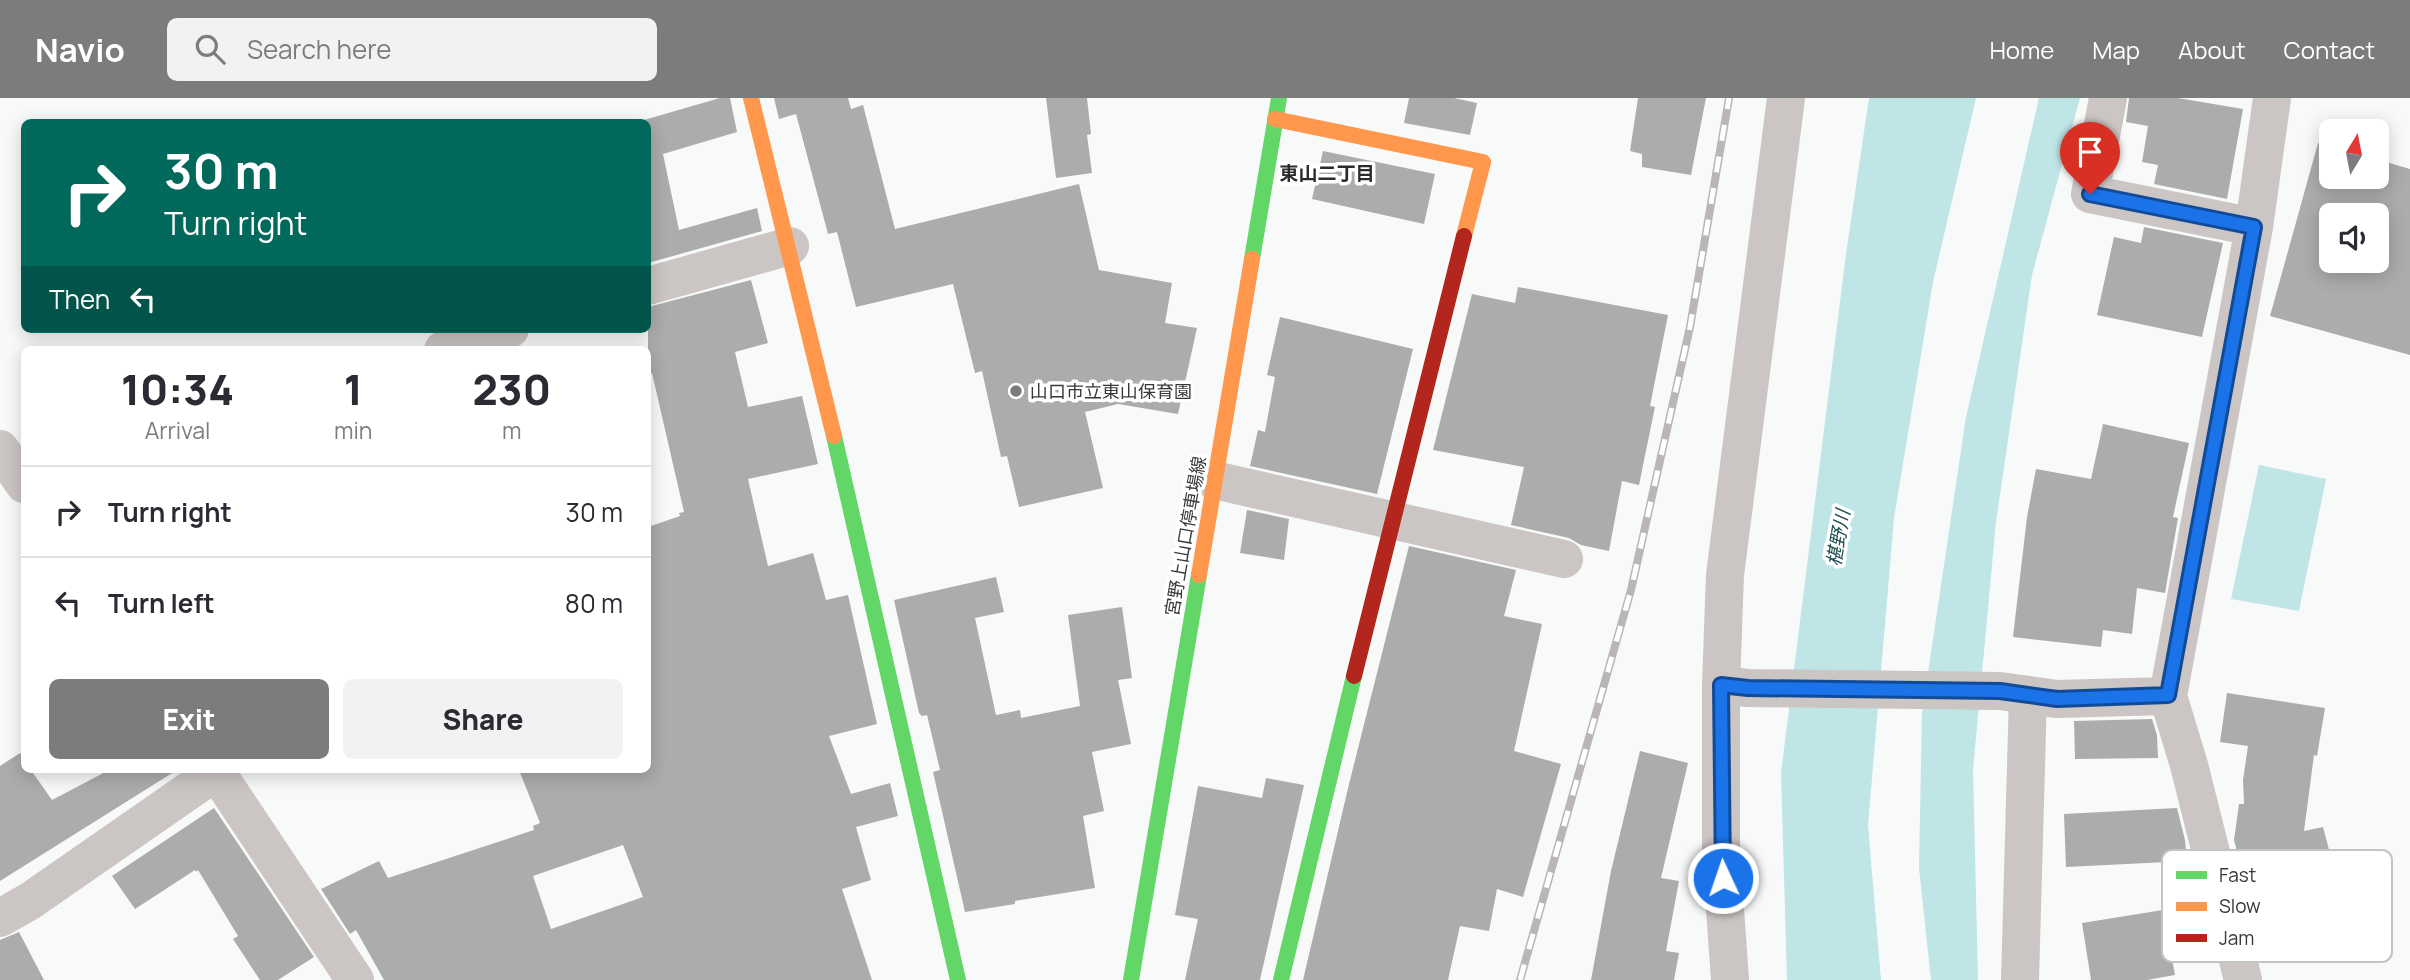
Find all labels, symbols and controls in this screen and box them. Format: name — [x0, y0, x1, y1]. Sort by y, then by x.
search box — [167, 18, 657, 81]
text: Navio — [35, 27, 125, 72]
icon: search — [191, 30, 229, 68]
text: Search here — [247, 31, 391, 67]
text: Home — [1989, 33, 2054, 66]
text: Map — [2092, 33, 2140, 66]
text: About — [2178, 33, 2246, 66]
text: Contact — [2284, 33, 2375, 66]
north arrow — [2319, 119, 2389, 189]
map controls — [2319, 119, 2389, 273]
pin — [2060, 122, 2120, 194]
icon: arrive — [2071, 133, 2109, 171]
text: 30 m — [164, 137, 279, 204]
icon: right — [49, 147, 140, 238]
district label: 東山二丁目 — [1279, 160, 1375, 186]
text: Turn right — [164, 201, 307, 245]
button: sound — [2319, 203, 2389, 273]
icon: left — [124, 280, 162, 318]
text: Then — [49, 281, 110, 317]
text: 10:34 — [121, 360, 234, 418]
text: 1 — [344, 360, 363, 418]
text: 230 — [472, 360, 551, 418]
place label: 山口市立東山保育園 — [1030, 379, 1192, 403]
marker: 山口市立東山保育園 — [1008, 383, 1024, 399]
text: Arrival — [145, 414, 210, 446]
text: min — [334, 414, 373, 446]
text: m — [502, 414, 521, 446]
street label: 宮野上山口停車場線 — [1159, 454, 1211, 618]
icon: right — [49, 493, 87, 531]
text: Turn right — [108, 494, 232, 530]
text: 30 m — [566, 494, 623, 530]
water label: 椹野川 — [1820, 506, 1856, 568]
icon: left — [49, 584, 87, 622]
text: Turn left — [108, 585, 215, 621]
text: 80 m — [565, 585, 623, 621]
button: Exit — [49, 679, 329, 759]
button: Share — [343, 679, 623, 759]
position arrow — [1686, 841, 1760, 915]
legend — [2162, 850, 2392, 962]
text: Fast — [2219, 862, 2256, 888]
text: Slow — [2219, 893, 2261, 919]
text: Jam — [2219, 925, 2254, 951]

